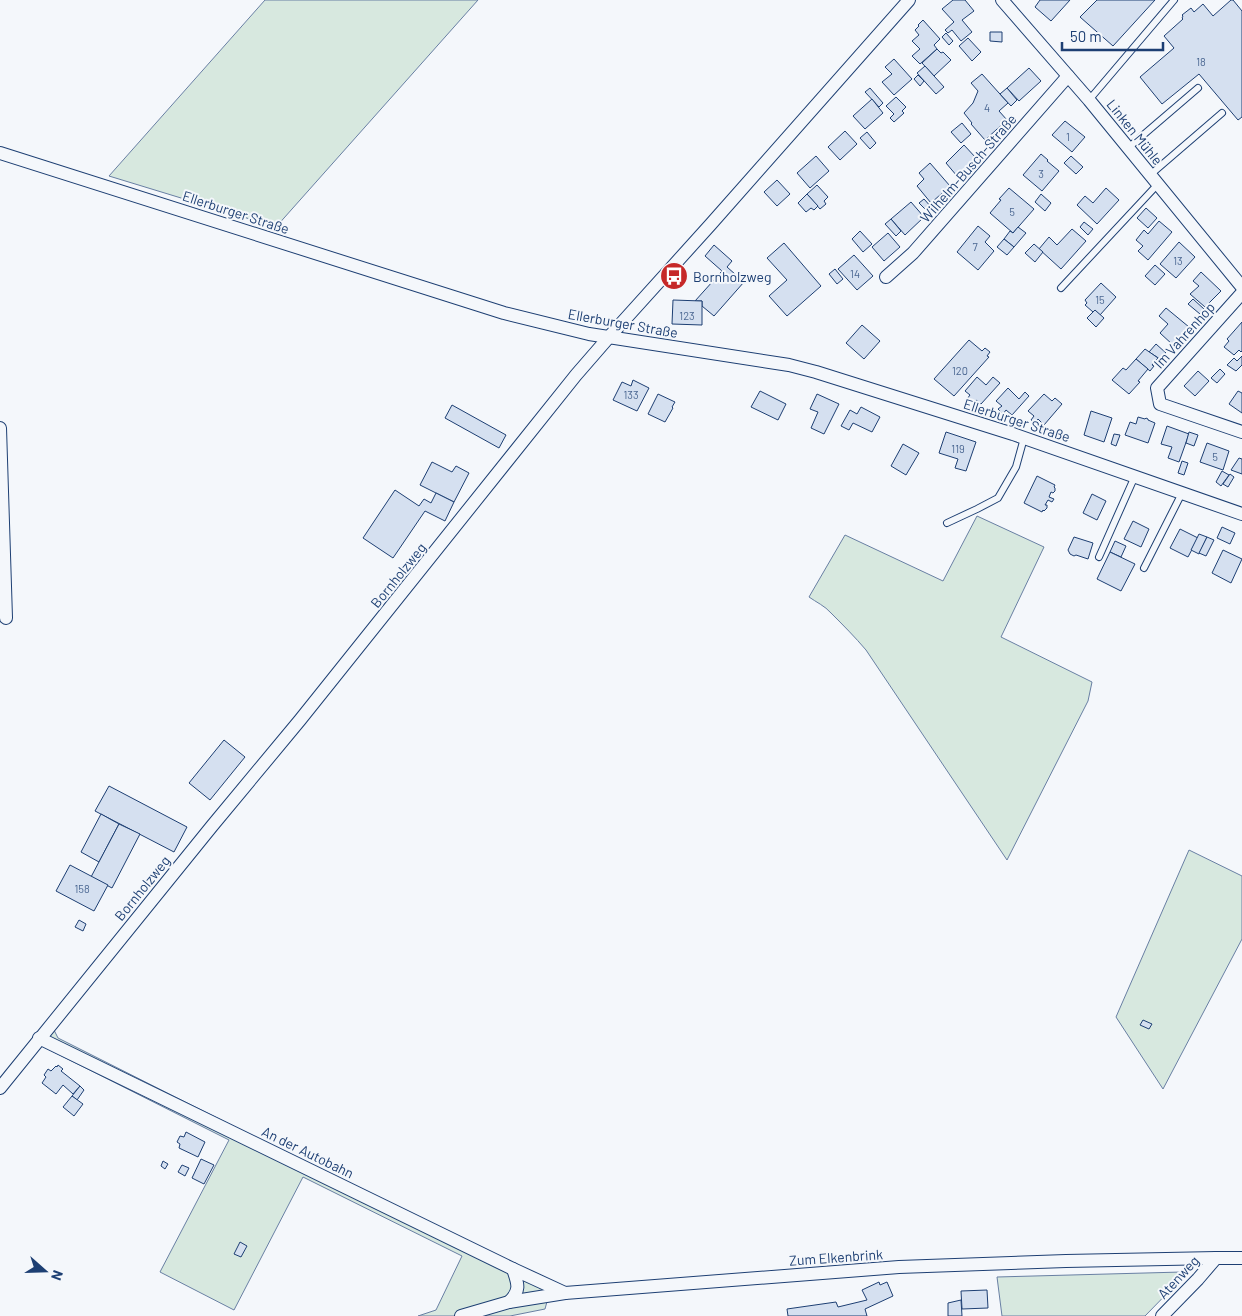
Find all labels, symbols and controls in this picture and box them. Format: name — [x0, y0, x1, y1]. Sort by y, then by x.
scale bar — [1062, 20, 1163, 52]
text: 50 m — [1070, 27, 1102, 45]
house number: 18 — [1196, 55, 1206, 68]
street label: Linken Mühle — [1103, 96, 1167, 168]
house number: 4 — [984, 101, 990, 114]
street label: Wilhelm-Busch-Straße — [916, 110, 1020, 226]
house number: 1 — [1066, 130, 1070, 143]
house number: 3 — [1038, 167, 1044, 180]
street label: Ellerburger Straße — [181, 187, 291, 237]
house number: 5 — [1009, 205, 1015, 218]
house number: 7 — [972, 240, 978, 253]
house number: 13 — [1173, 254, 1183, 267]
bus stop icon: Bornholzweg — [659, 261, 689, 291]
house number: 14 — [850, 267, 860, 280]
place label: Bornholzweg — [693, 268, 771, 285]
house number: 15 — [1095, 293, 1105, 306]
street label: Im Vahrenhop — [1150, 298, 1218, 372]
street label: Ellerburger Straße — [567, 305, 679, 341]
house number: 123 — [679, 309, 695, 322]
house number: 120 — [952, 364, 968, 377]
house number: 133 — [623, 388, 639, 401]
street label: Ellerburger Straße — [962, 395, 1072, 445]
house number: 119 — [951, 442, 965, 455]
house number: 5 — [1212, 450, 1218, 463]
street label: Bornholzweg — [367, 539, 429, 611]
street label: Bornholzweg — [111, 852, 173, 924]
house number: 158 — [74, 882, 90, 895]
street label: An der Autobahn — [259, 1122, 357, 1182]
street label: Zum Elkenbrink — [789, 1245, 883, 1269]
north arrow — [20, 1246, 70, 1296]
street label: Atenweg — [1154, 1252, 1202, 1302]
text: N — [48, 1268, 67, 1283]

